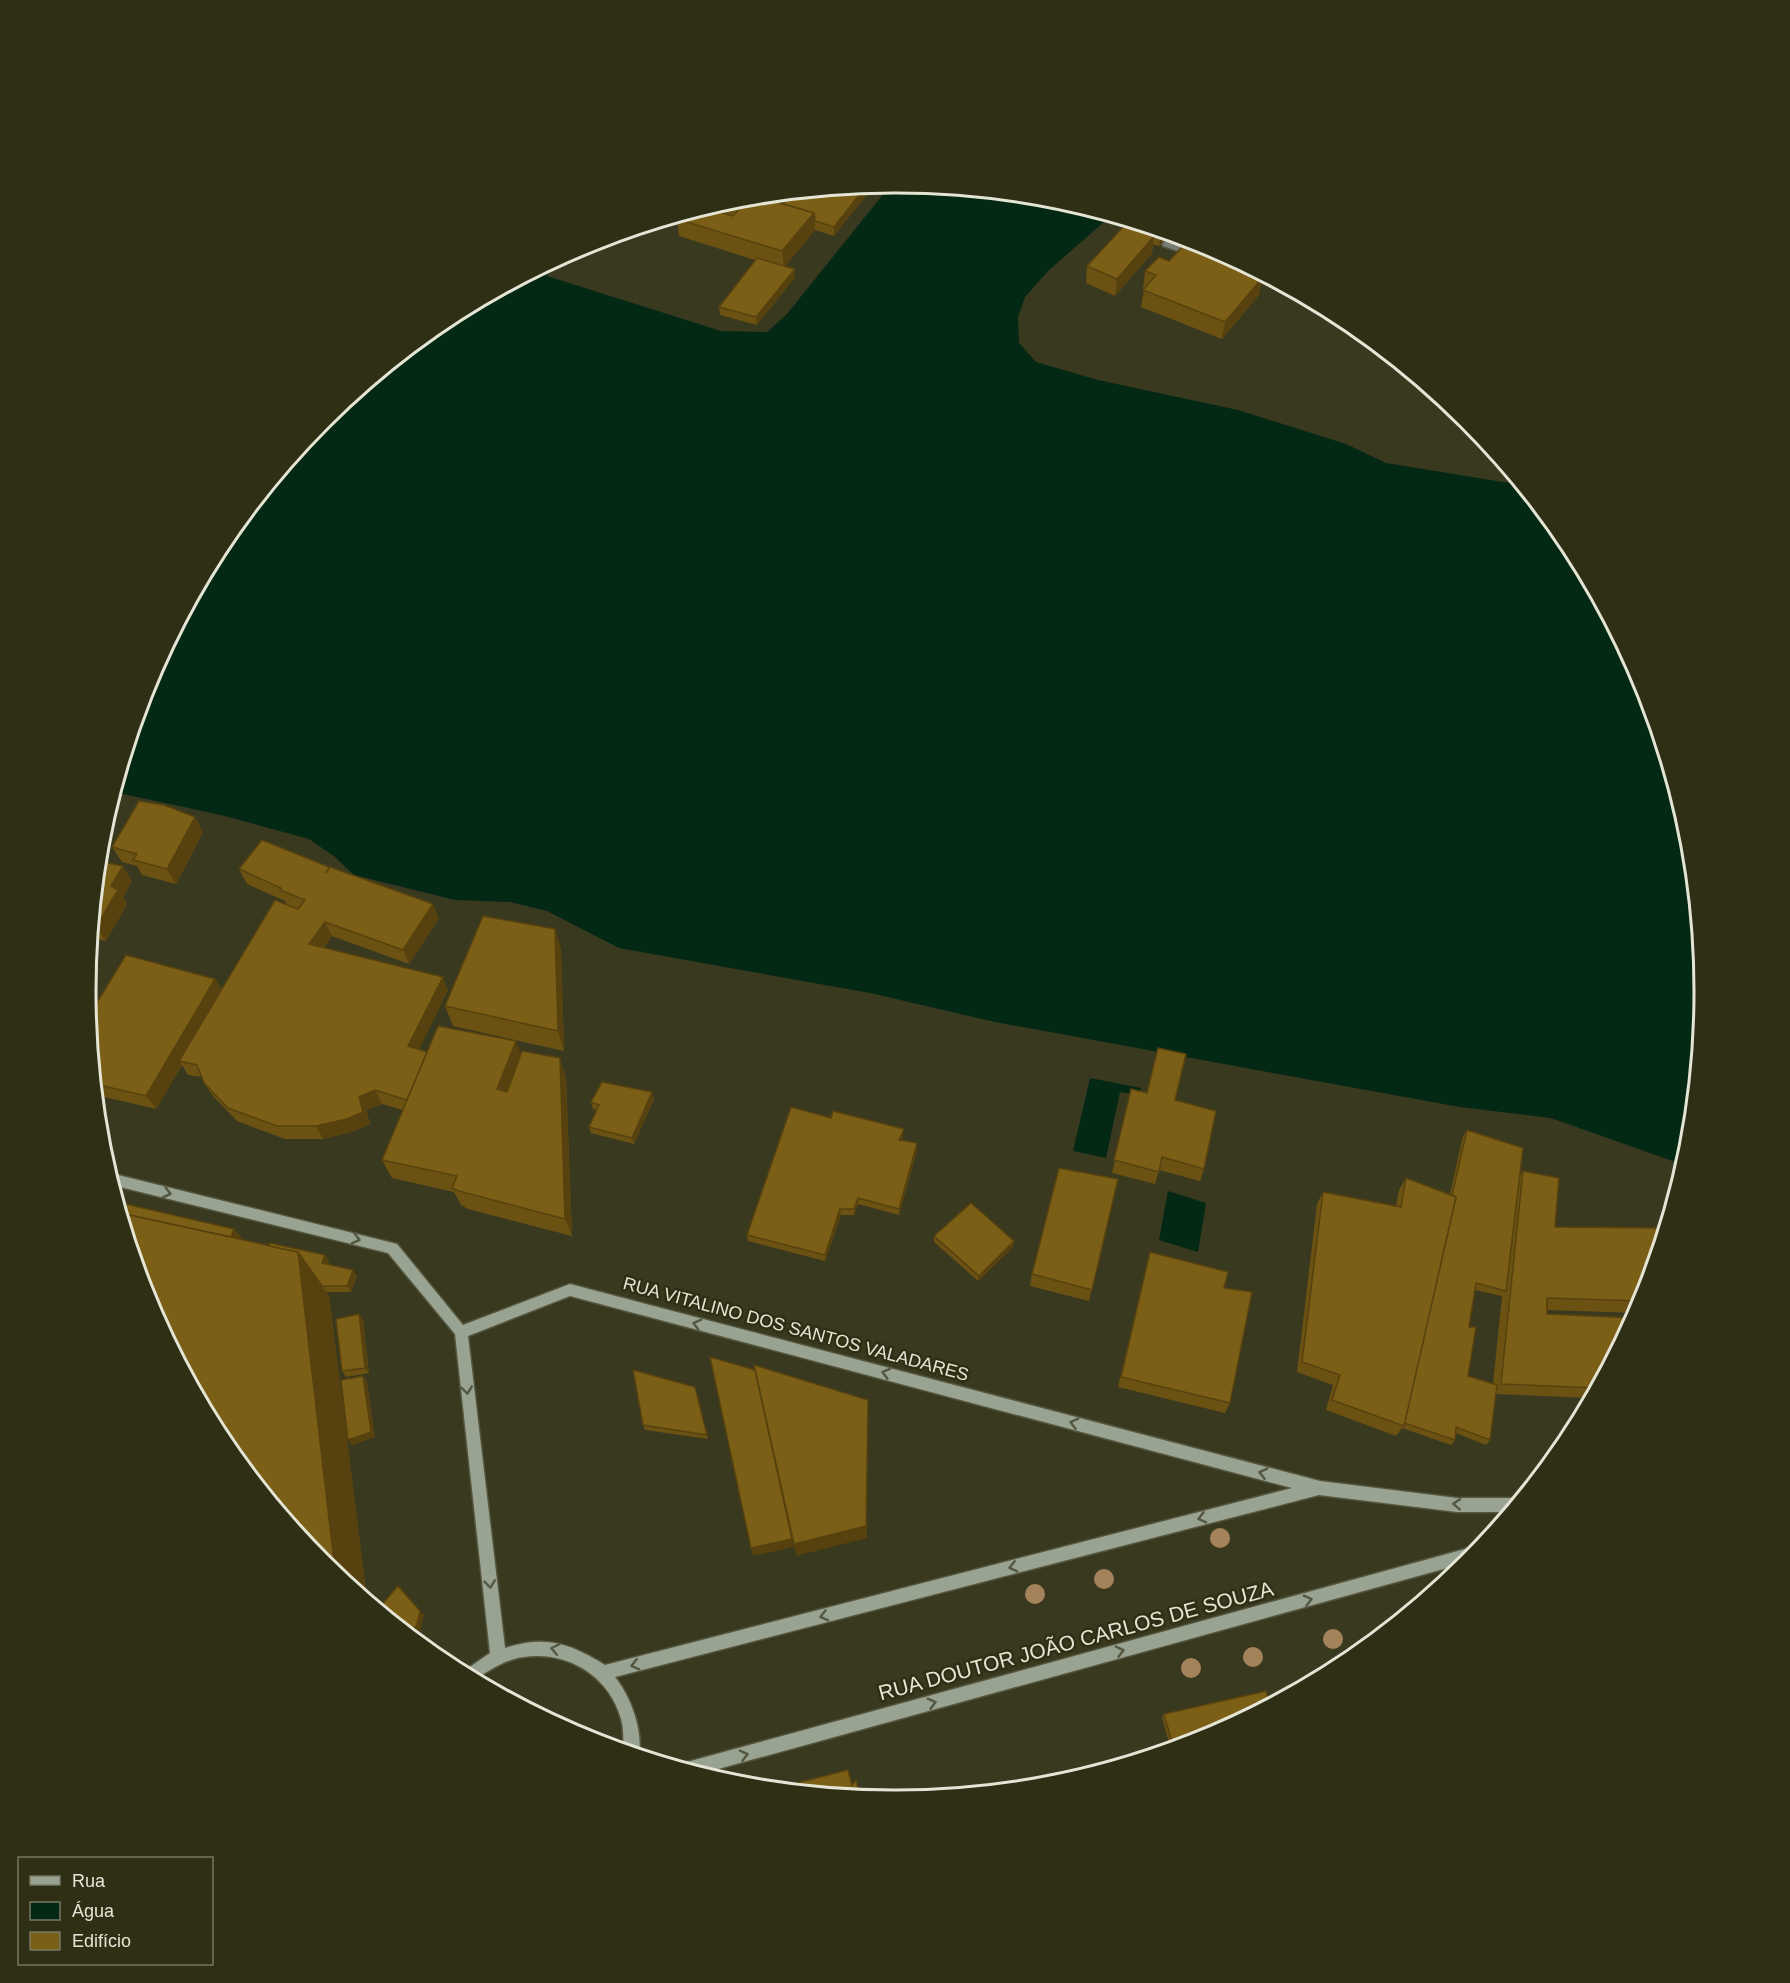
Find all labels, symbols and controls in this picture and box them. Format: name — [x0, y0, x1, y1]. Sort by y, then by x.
one-way arrow — [162, 1185, 172, 1198]
one-way arrow — [351, 1232, 361, 1245]
street label: RUA VITALINO DOS SANTOS VALADARES — [621, 1273, 971, 1385]
one-way arrow — [692, 1318, 702, 1331]
one-way arrow — [881, 1368, 891, 1381]
one-way arrow — [461, 1386, 473, 1395]
one-way arrow — [1070, 1418, 1080, 1431]
one-way arrow — [1258, 1468, 1269, 1480]
one-way arrow — [1453, 1498, 1462, 1511]
one-way arrow — [1197, 1511, 1207, 1524]
one-way arrow — [1008, 1560, 1019, 1572]
street label: RUA DOUTOR JOÃO CARLOS DE SOUZA — [876, 1577, 1276, 1704]
one-way arrow — [483, 1580, 496, 1589]
one-way arrow — [1302, 1594, 1312, 1607]
one-way arrow — [819, 1608, 829, 1621]
one-way arrow — [550, 1643, 560, 1656]
one-way arrow — [1114, 1646, 1124, 1659]
one-way arrow — [631, 1657, 641, 1670]
one-way arrow — [926, 1698, 936, 1710]
one-way arrow — [738, 1750, 748, 1762]
legend — [18, 1857, 213, 1965]
text: Rua — [72, 1871, 106, 1891]
text: Água — [72, 1901, 115, 1921]
text: Edifício — [72, 1931, 131, 1951]

